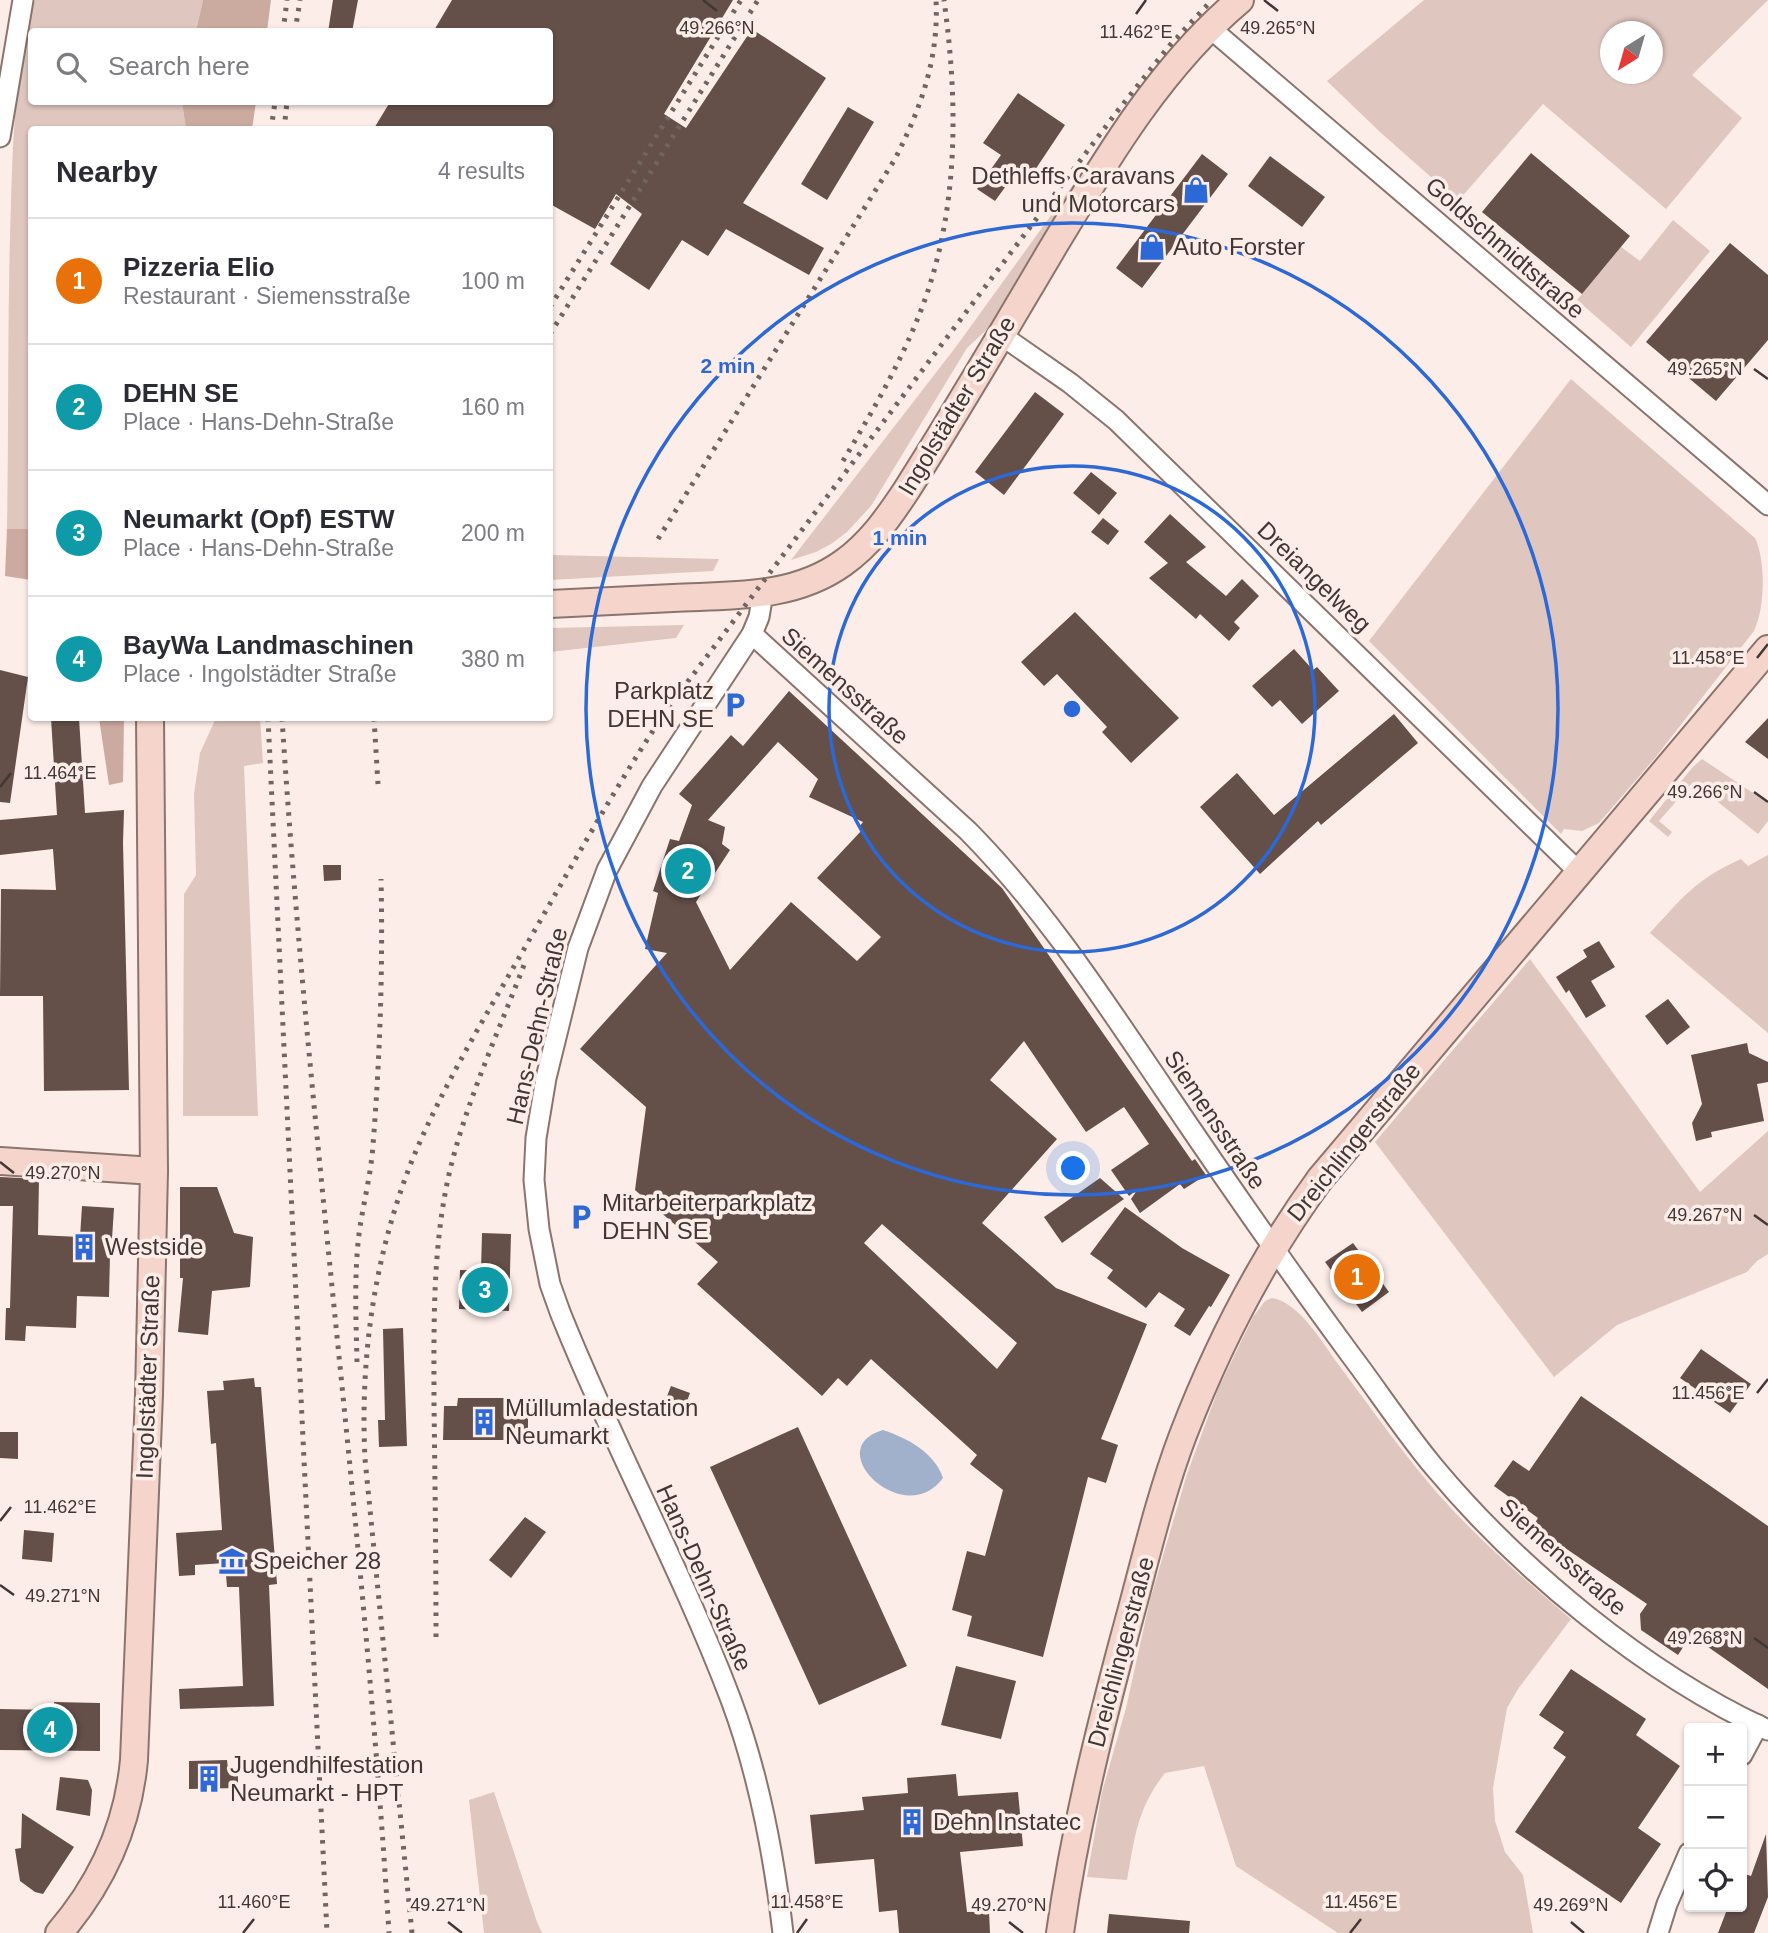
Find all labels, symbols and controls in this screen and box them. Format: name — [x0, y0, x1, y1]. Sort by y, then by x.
text: 49.266°N — [679, 18, 755, 38]
text: 49.265°N — [1240, 18, 1316, 38]
north arrow — [1600, 21, 1663, 84]
text: 11.462°E — [1100, 22, 1172, 42]
search box — [28, 28, 553, 105]
icon: search — [52, 48, 90, 86]
text: Search here — [108, 51, 250, 81]
text: Nearby — [56, 155, 158, 188]
text: 4 results — [438, 158, 525, 184]
place label: Dethleffs Caravans und Motorcars — [971, 162, 1175, 217]
street label: Goldschmidtstraße — [1420, 171, 1590, 324]
shop icon: Dethleffs Caravans und Motorcars — [1181, 175, 1211, 205]
shop icon: Auto Forster — [1137, 232, 1167, 262]
place label: Auto Forster — [1173, 233, 1305, 260]
text: Pizzeria Elio — [123, 252, 275, 282]
text: 1 — [73, 268, 85, 294]
text: 100 m — [461, 268, 525, 294]
text: Restaurant · Siemensstraße — [123, 283, 411, 309]
street label: Ingolstädter Straße — [892, 311, 1021, 500]
text: 2 min — [701, 354, 755, 377]
text: 49.265°N — [1667, 359, 1743, 379]
text: DEHN SE — [123, 378, 239, 408]
text: 2 — [73, 394, 85, 420]
text: 160 m — [461, 394, 525, 420]
text: Place · Hans-Dehn-Straße — [123, 409, 394, 435]
text: Neumarkt (Opf) ESTW — [123, 504, 395, 534]
street label: Dreiangelweg — [1252, 516, 1377, 637]
text: 3 — [73, 520, 85, 546]
text: 200 m — [461, 520, 525, 546]
text: 1 min — [873, 526, 927, 549]
text: Place · Hans-Dehn-Straße — [123, 535, 394, 561]
street label: Siemensstraße — [776, 622, 914, 750]
text: BayWa Landmaschinen — [123, 630, 414, 660]
text: 4 — [73, 646, 85, 672]
text: 380 m — [461, 646, 525, 672]
text: 11.458°E — [1672, 648, 1744, 668]
text: Place · Ingolstädter Straße — [123, 661, 397, 687]
place label: Parkplatz DEHN SE — [607, 677, 714, 732]
parking icon: Parkplatz DEHN SE — [720, 690, 750, 720]
centre of rings — [1060, 697, 1084, 721]
text: 11.464°E — [24, 763, 96, 783]
text: 49.266°N — [1667, 782, 1743, 802]
pin: 2 — [665, 845, 711, 897]
street label: Hans-Dehn-Straße — [501, 925, 572, 1127]
street label: Siemensstraße — [1159, 1045, 1272, 1194]
street label: Dreichlingerstraße — [1281, 1057, 1426, 1226]
your location — [1056, 1151, 1090, 1185]
text: 49.270°N — [25, 1163, 101, 1183]
place label: Mitarbeiterparkplatz DEHN SE — [602, 1189, 813, 1244]
parking icon: Mitarbeiterparkplatz DEHN SE — [566, 1202, 596, 1232]
text: 49.267°N — [1667, 1205, 1743, 1225]
building icon: Westside — [69, 1232, 99, 1262]
place label: Westside — [105, 1233, 203, 1260]
pin: 1 — [1334, 1251, 1380, 1303]
pin: 3 — [462, 1264, 508, 1316]
street label: Ingolstädter Straße — [130, 1275, 165, 1479]
text: 11.456°E — [1672, 1383, 1744, 1403]
place label: Müllumladestation Neumarkt — [505, 1394, 698, 1449]
building icon: Müllumladestation Neumarkt — [469, 1407, 499, 1437]
street label: Hans-Dehn-Straße — [651, 1480, 758, 1675]
street label: Siemensstraße — [1494, 1493, 1632, 1621]
text: 11.462°E — [24, 1497, 96, 1517]
museum icon: Speicher 28 — [217, 1546, 247, 1576]
place label: Speicher 28 — [253, 1547, 381, 1574]
street label: Dreichlingerstraße — [1082, 1554, 1159, 1750]
text: 49.271°N — [25, 1586, 101, 1606]
text: 49.268°N — [1667, 1628, 1743, 1648]
pin: 4 — [27, 1704, 73, 1756]
map controls — [1684, 1723, 1747, 1912]
button: + — [1684, 1723, 1747, 1786]
place label: Jugendhilfestation Neumarkt - HPT — [230, 1751, 423, 1806]
building icon: Jugendhilfestation Neumarkt - HPT — [194, 1764, 224, 1794]
button: − — [1684, 1786, 1747, 1849]
building icon: Dehn Instatec — [897, 1807, 927, 1837]
place label: Dehn Instatec — [933, 1808, 1081, 1835]
button: locate — [1684, 1849, 1747, 1912]
text: 11.460°E — [218, 1892, 290, 1912]
text: 11.458°E — [771, 1892, 843, 1912]
text: 11.456°E — [1325, 1892, 1397, 1912]
text: 49.271°N — [410, 1895, 486, 1915]
text: 49.270°N — [971, 1895, 1047, 1915]
text: 49.269°N — [1533, 1895, 1609, 1915]

